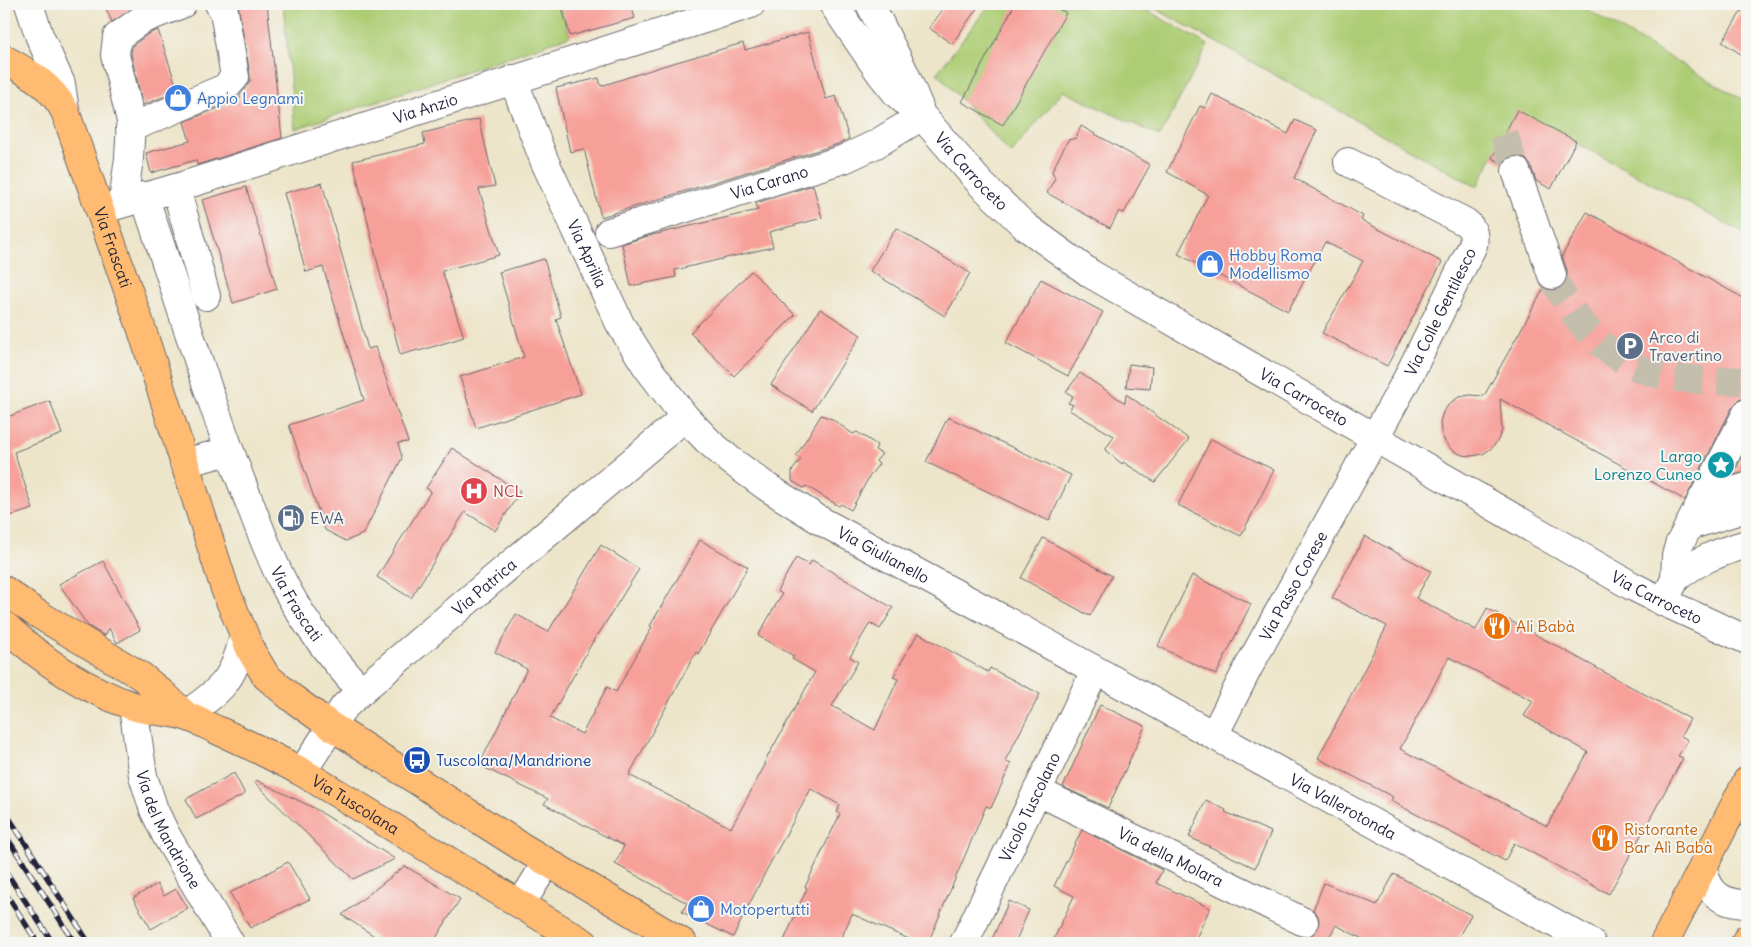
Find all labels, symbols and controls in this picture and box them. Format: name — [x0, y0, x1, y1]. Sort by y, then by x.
shop icon: Appio Legnami — [163, 83, 193, 113]
place label: Appio Legnami — [197, 88, 304, 108]
street label: Via Anzio — [391, 89, 460, 128]
street label: Via Carroceto — [931, 128, 1012, 214]
street label: Via Carano — [728, 161, 811, 204]
street label: Via Frascati — [90, 205, 136, 290]
street label: Via Aprilia — [563, 217, 612, 291]
street label: Via Colle Gentilesco — [1400, 244, 1480, 379]
place label: Hobby Roma Modellismo — [1229, 245, 1322, 283]
shop icon: Hobby Roma Modellismo — [1195, 249, 1225, 279]
place label: Arco di Travertino — [1649, 327, 1722, 365]
parking icon: Arco di Travertino — [1615, 331, 1645, 361]
street label: Via Carroceto — [1256, 363, 1352, 430]
place label: Largo Lorenzo Cuneo — [1594, 446, 1702, 484]
place icon: Largo Lorenzo Cuneo — [1706, 450, 1736, 480]
hospital icon: NCL — [459, 476, 489, 506]
place label: NCL — [493, 481, 524, 501]
fuel station icon: EWA — [276, 503, 306, 533]
place label: EWA — [310, 508, 344, 528]
street label: Via Giulianello — [834, 522, 933, 588]
street label: Via Passo Corese — [1255, 527, 1331, 644]
street label: Via Patrica — [448, 554, 520, 620]
street label: Via Frascati — [267, 563, 327, 645]
street label: Via Carroceto — [1608, 566, 1705, 628]
restaurant icon: Ali Babà — [1482, 611, 1512, 641]
place label: Ali Babà — [1516, 616, 1575, 636]
bus stop icon: Tuscolana/Mandrione — [402, 745, 432, 775]
street label: Vicolo Tuscolano — [995, 749, 1064, 865]
place label: Tuscolana/Mandrione — [436, 750, 591, 770]
street label: Via del Mandrione — [132, 769, 206, 892]
street label: Via Vallerotonda — [1286, 769, 1400, 844]
street label: Via Tuscolana — [308, 770, 403, 839]
place label: Ristorante Bar Alì Babà — [1624, 819, 1713, 857]
street label: Via della Molara — [1115, 822, 1227, 891]
restaurant icon: Ristorante Bar Alì Babà — [1590, 823, 1620, 853]
shop icon: Motopertutti — [686, 894, 716, 924]
place label: Motopertutti — [720, 899, 810, 919]

